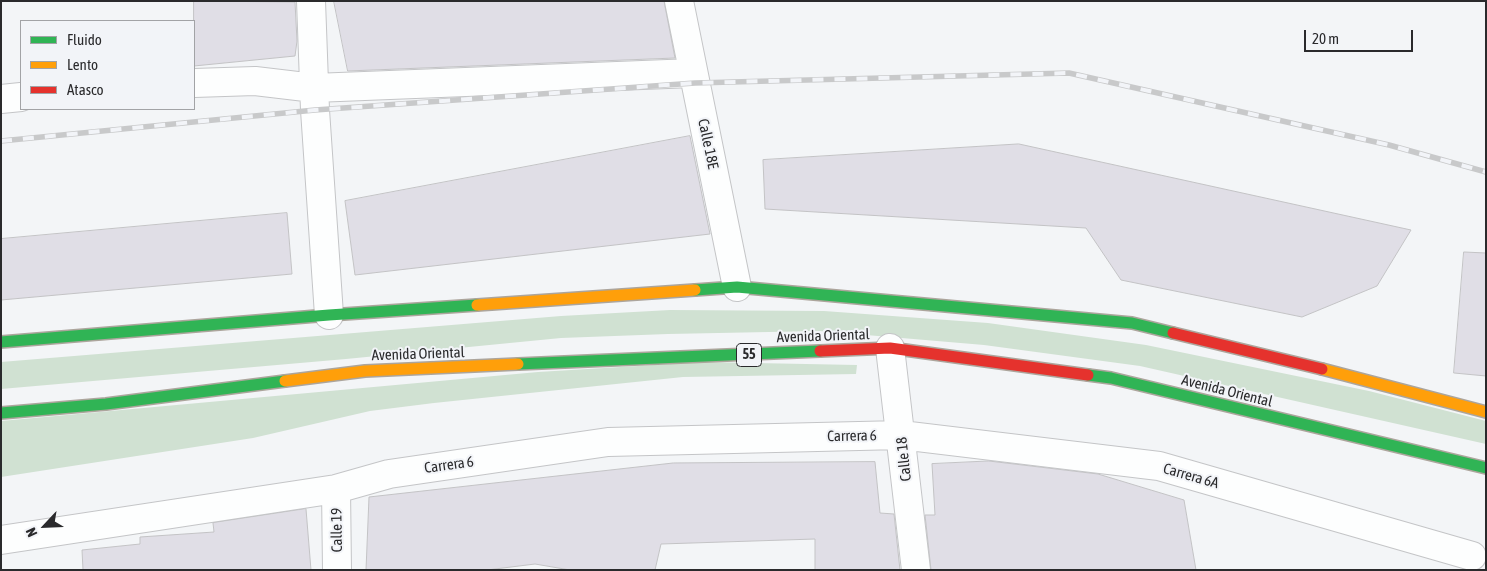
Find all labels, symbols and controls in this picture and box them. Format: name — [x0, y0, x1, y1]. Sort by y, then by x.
legend — [20, 20, 195, 110]
scale bar — [1307, 20, 1416, 52]
text: 20 m — [1312, 30, 1339, 47]
text: Fluido — [67, 31, 102, 48]
text: Lento — [67, 56, 98, 73]
text: Atasco — [67, 81, 104, 98]
street label: Calle 18E — [694, 117, 722, 171]
street label: Avenida Oriental — [776, 325, 870, 347]
street label: Avenida Oriental — [371, 343, 465, 365]
road number: 55 — [736, 344, 762, 366]
street label: Avenida Oriental — [1180, 371, 1274, 411]
street label: Carrera 6 — [827, 427, 877, 445]
street label: Calle 18 — [893, 436, 915, 482]
street label: Carrera 6 — [423, 453, 475, 477]
street label: Carrera 6A — [1161, 460, 1221, 492]
north arrow — [20, 501, 70, 551]
street label: Calle 19 — [328, 508, 346, 552]
text: N — [22, 525, 40, 539]

